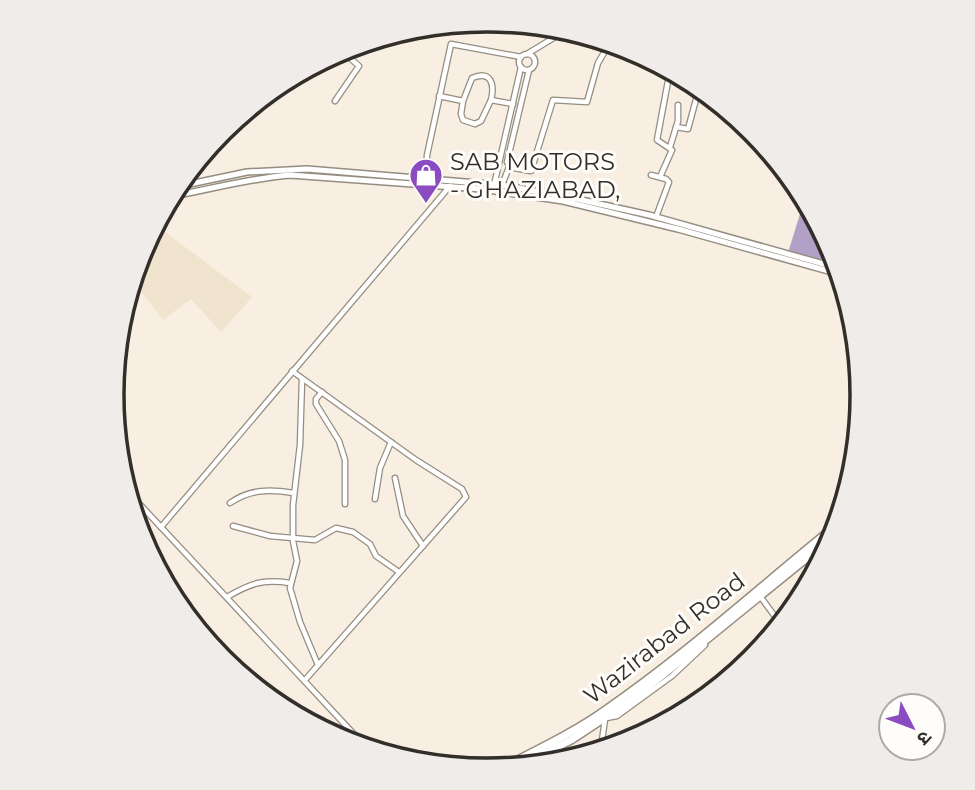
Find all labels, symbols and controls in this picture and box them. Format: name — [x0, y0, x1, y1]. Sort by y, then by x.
place label: SAB MOTORS - GHAZIABAD, — [450, 147, 620, 204]
shop icon: SAB MOTORS - GHAZIABAD, — [407, 156, 445, 205]
street label: Wazirabad Road — [578, 566, 750, 710]
north arrow — [877, 692, 947, 762]
text: उ — [911, 726, 937, 751]

